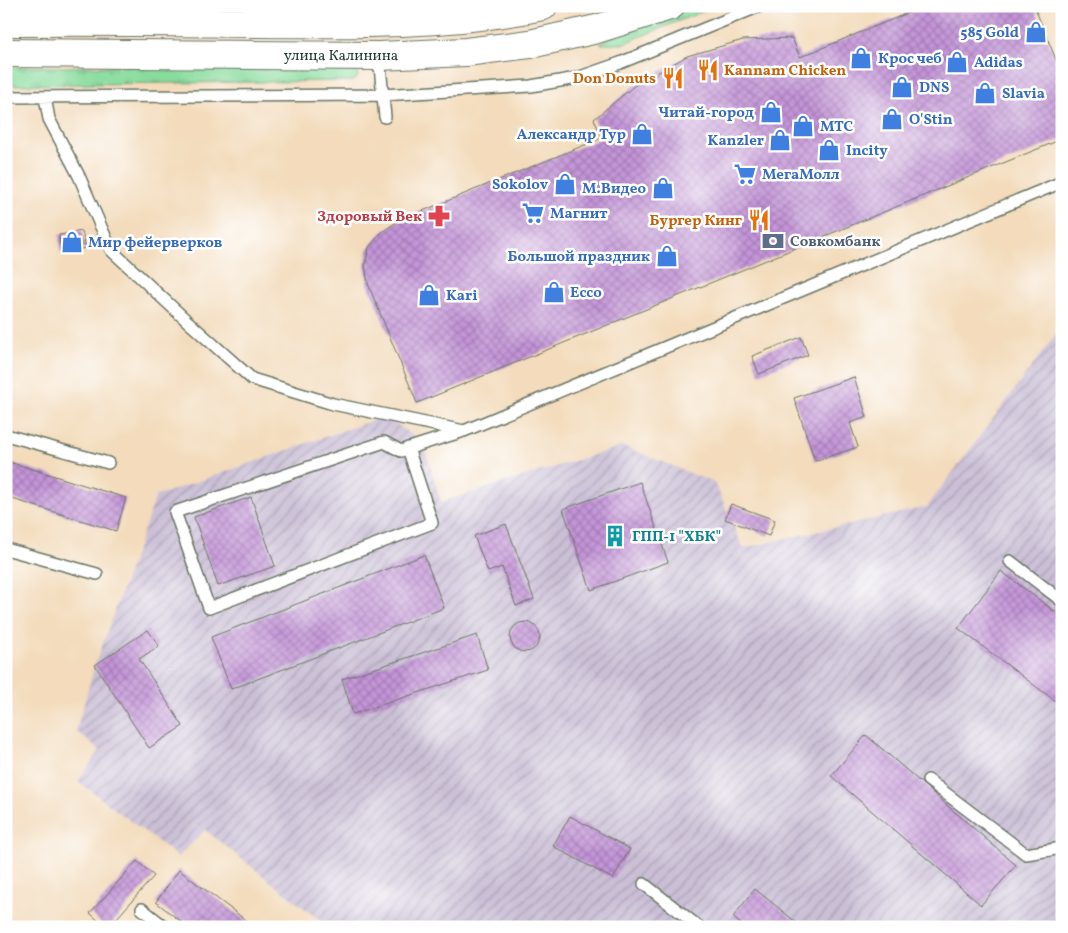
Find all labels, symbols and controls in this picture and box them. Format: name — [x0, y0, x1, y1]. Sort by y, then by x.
shop icon: 585 Gold — [1023, 19, 1049, 45]
place label: 585 Gold — [960, 23, 1019, 44]
shop icon: Крос чеб — [848, 45, 874, 71]
street label: улица Калинина — [284, 46, 398, 67]
place label: Крос чеб — [878, 49, 942, 70]
shop icon: Adidas — [944, 49, 970, 75]
place label: Adidas — [974, 53, 1023, 74]
restaurant icon: Kannam Chicken — [695, 57, 721, 83]
place label: Kannam Chicken — [724, 61, 846, 82]
restaurant icon: Don Donuts — [660, 65, 686, 91]
place label: Don Donuts — [573, 69, 656, 90]
shop icon: DNS — [889, 74, 915, 100]
place label: DNS — [919, 78, 949, 99]
shop icon: Slavia — [972, 80, 998, 106]
place label: Slavia — [1002, 84, 1045, 105]
shop icon: Читай-город — [758, 99, 784, 125]
place label: Читай-город — [658, 103, 754, 124]
shop icon: O'Stin — [879, 106, 905, 132]
place label: O'Stin — [909, 110, 953, 131]
shop icon: МТС — [790, 113, 816, 139]
place label: МТС — [820, 117, 854, 138]
shop icon: Александр Тур — [629, 121, 655, 147]
place label: Александр Тур — [517, 125, 626, 146]
shop icon: Kanzler — [767, 127, 793, 153]
place label: Kanzler — [708, 131, 764, 152]
shop icon: Incity — [816, 137, 842, 163]
place label: Incity — [846, 141, 888, 162]
supermarket icon: МегаМолл — [732, 161, 758, 187]
place label: МегаМолл — [762, 165, 840, 186]
shop icon: Sokolov — [552, 171, 578, 197]
place label: Sokolov — [492, 175, 549, 196]
shop icon: М.Видео — [650, 175, 676, 201]
place label: М.Видео — [582, 179, 646, 200]
supermarket icon: Магнит — [520, 200, 546, 226]
pharmacy icon: Здоровый Век — [426, 203, 452, 229]
place label: Магнит — [550, 204, 608, 225]
place label: Здоровый Век — [317, 207, 422, 228]
restaurant icon: Бургер Кинг — [746, 207, 772, 233]
place label: Бургер Кинг — [650, 211, 743, 232]
bank icon: Совкомбанк — [760, 228, 786, 254]
shop icon: Мир фейерверков — [59, 229, 85, 255]
place label: Совкомбанк — [790, 232, 881, 253]
place label: Мир фейерверков — [88, 233, 223, 254]
shop icon: Большой праздник — [654, 243, 680, 269]
place label: Большой праздник — [508, 247, 650, 268]
shop icon: Ecco — [541, 279, 567, 305]
shop icon: Kari — [416, 282, 442, 308]
place label: Ecco — [570, 283, 602, 304]
place label: Kari — [446, 286, 477, 307]
building icon: ГПП-1 "ХБК" — [602, 523, 628, 549]
place label: ГПП-1 "ХБК" — [632, 527, 721, 548]

